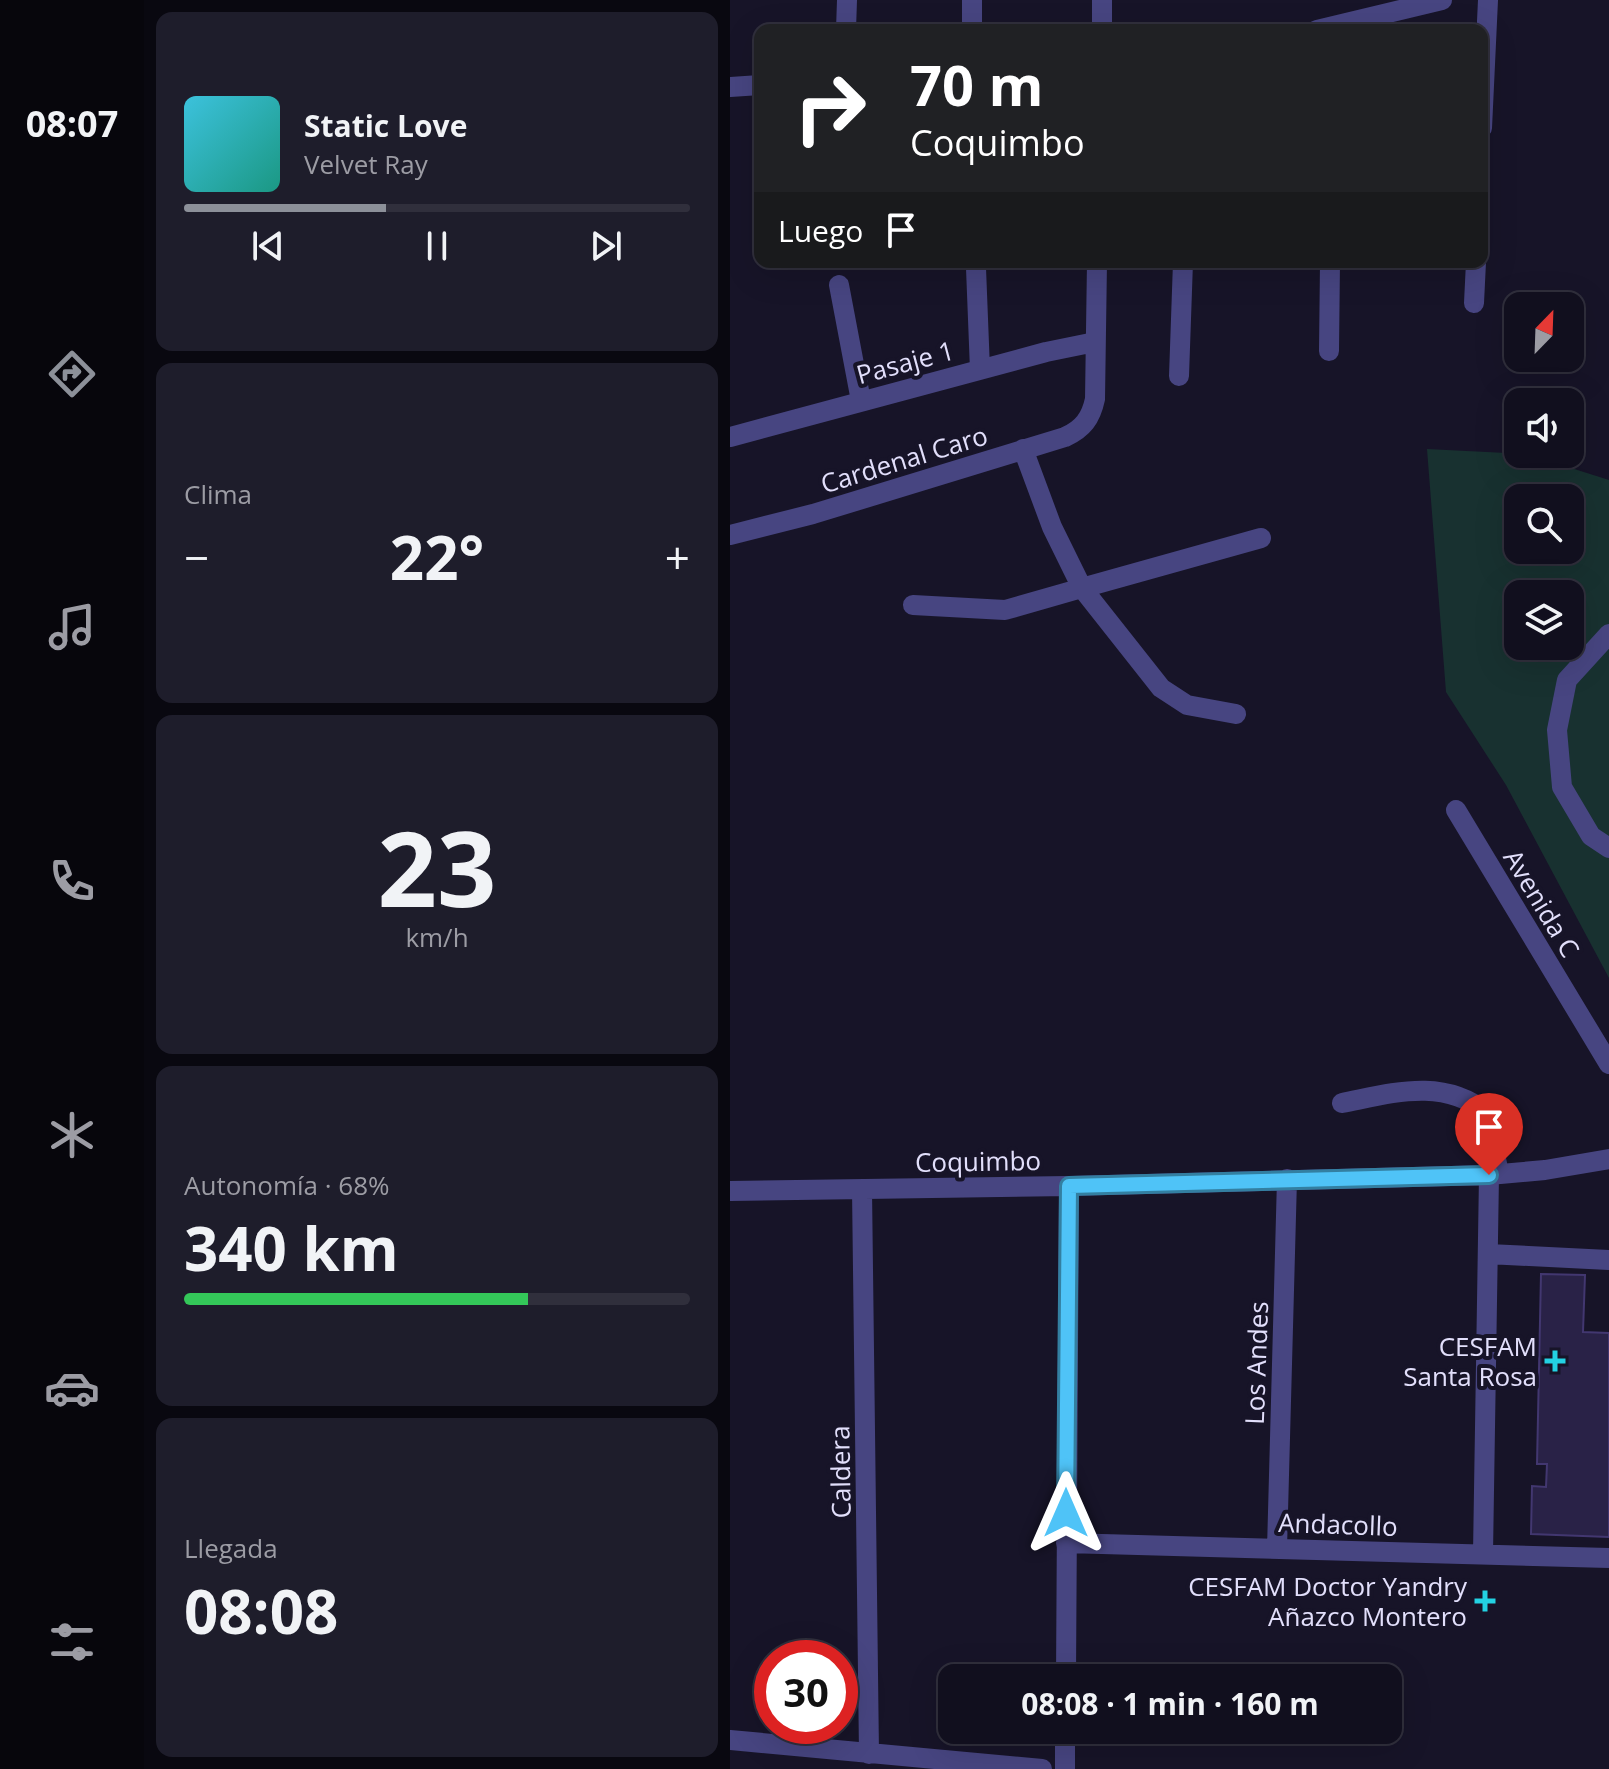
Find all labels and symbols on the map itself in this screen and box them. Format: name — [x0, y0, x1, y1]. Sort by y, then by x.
north arrow — [1504, 292, 1584, 372]
street label: Pasaje 1 — [852, 332, 958, 392]
street label: Cardenal Caro — [816, 417, 992, 501]
street label: Avenida C — [1496, 842, 1588, 964]
pin — [1455, 1093, 1523, 1175]
street label: Coquimbo — [915, 1142, 1041, 1180]
street label: Los Andes — [1236, 1301, 1276, 1425]
place label: CESFAM Santa Rosa — [1403, 1328, 1537, 1394]
marker: CESFAM Santa Rosa — [1544, 1350, 1566, 1372]
street label: Caldera — [821, 1425, 859, 1519]
position arrow — [1024, 1471, 1108, 1555]
street label: Andacollo — [1278, 1504, 1398, 1544]
place label: CESFAM Doctor Yandry Añazco Montero — [1188, 1568, 1468, 1634]
marker: CESFAM Doctor Yandry Añazco Montero — [1474, 1590, 1496, 1612]
speed limit sign: 30 — [754, 1640, 858, 1744]

